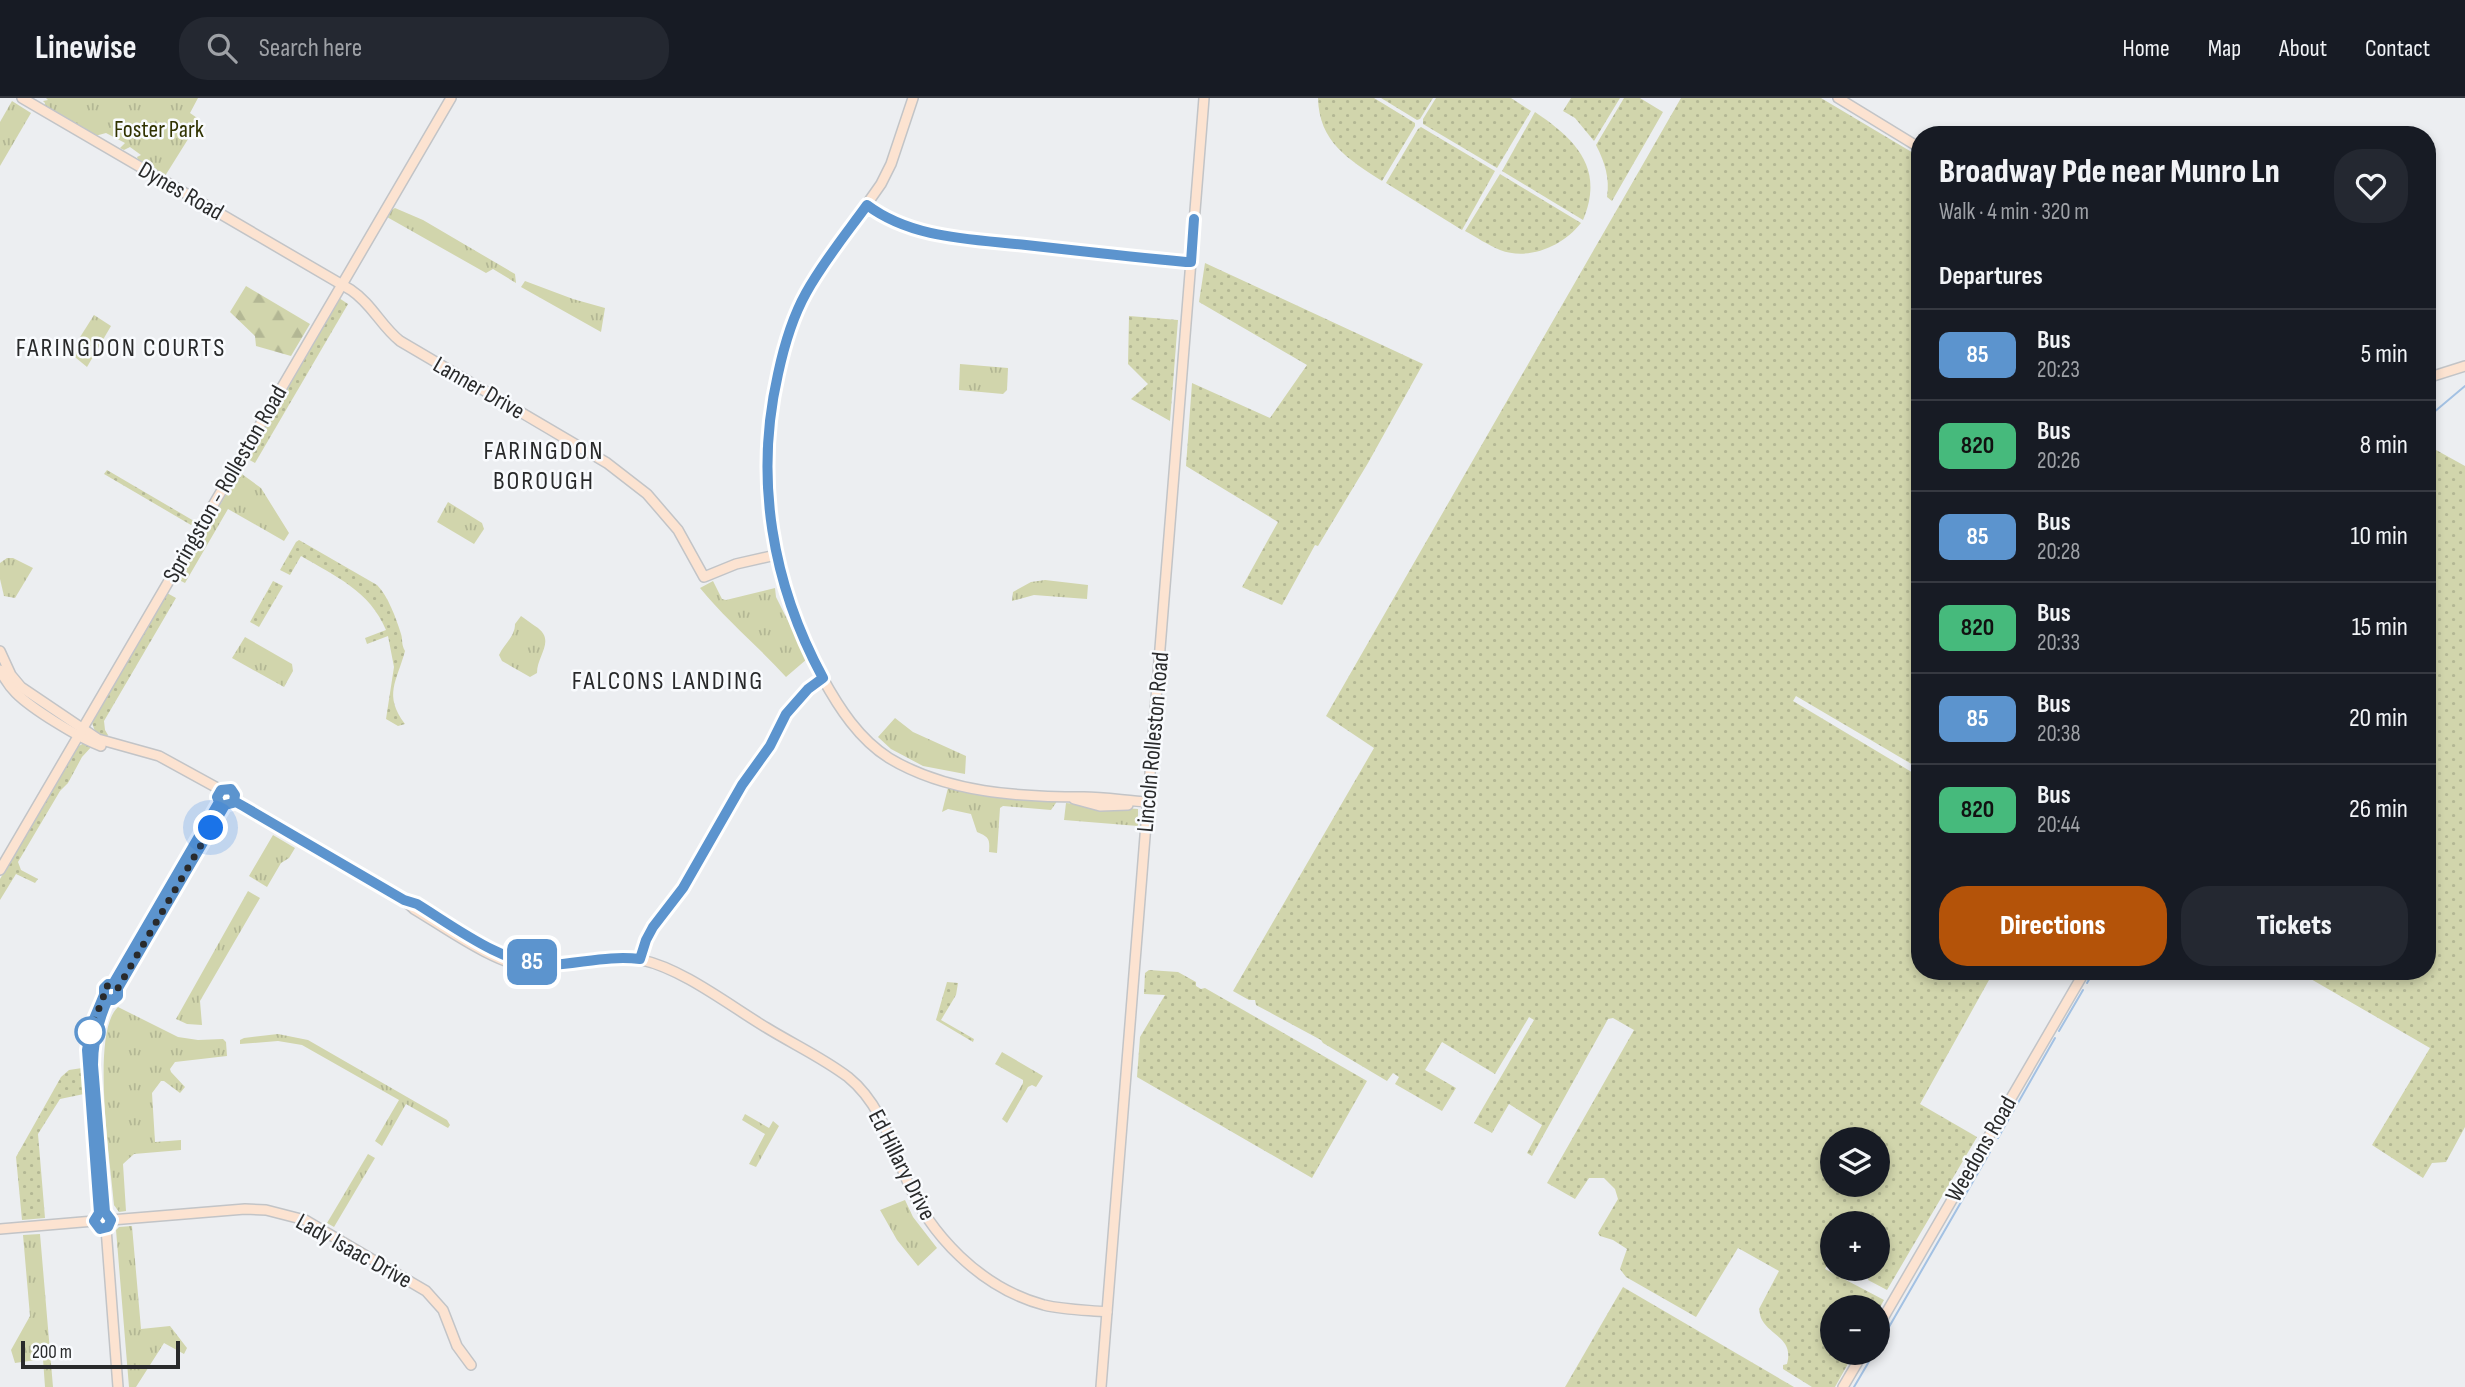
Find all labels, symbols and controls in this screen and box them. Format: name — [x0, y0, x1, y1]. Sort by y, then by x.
search box — [179, 17, 669, 80]
text: Linewise — [35, 28, 137, 68]
icon: search — [203, 29, 241, 67]
text: Search here — [259, 33, 362, 64]
text: Home — [2122, 34, 2170, 63]
text: Map — [2208, 34, 2241, 63]
text: About — [2279, 34, 2327, 63]
text: Contact — [2365, 34, 2430, 63]
park label: Foster Park — [114, 115, 204, 144]
button: heart — [2334, 149, 2408, 223]
text: Broadway Pde near Munro Ln — [1939, 152, 2280, 192]
street label: Dynes Road — [133, 155, 229, 227]
text: Walk · 4 min · 320 m — [1939, 198, 2089, 226]
text: Departures — [1939, 261, 2043, 292]
text: Bus — [2037, 325, 2071, 356]
district label: FARINGDON COURTS — [16, 333, 226, 364]
text: 5 min — [2361, 339, 2408, 370]
text: 85 — [1967, 340, 1988, 369]
street label: Lanner Drive — [428, 350, 530, 426]
text: 20:23 — [2037, 356, 2080, 384]
street label: Springston - Rolleston Road — [157, 380, 293, 588]
text: Bus — [2037, 416, 2071, 447]
text: 8 min — [2360, 430, 2408, 461]
text: 820 — [1961, 431, 1994, 460]
district label: FARINGDON BOROUGH — [483, 436, 605, 497]
text: 20:26 — [2037, 447, 2080, 475]
text: Bus — [2037, 507, 2071, 538]
text: 10 min — [2351, 521, 2408, 552]
text: 85 — [1967, 522, 1988, 551]
text: 20:28 — [2037, 538, 2080, 566]
text: Bus — [2037, 598, 2071, 629]
text: 15 min — [2352, 612, 2408, 643]
text: 820 — [1961, 613, 1994, 642]
text: 20:33 — [2037, 629, 2080, 657]
street label: Lincoln Rolleston Road — [1131, 651, 1175, 833]
district label: FALCONS LANDING — [572, 666, 764, 697]
text: Bus — [2037, 689, 2071, 720]
text: 20 min — [2349, 703, 2408, 734]
text: 85 — [1967, 704, 1988, 733]
text: 20:38 — [2037, 720, 2081, 748]
text: Bus — [2037, 780, 2071, 811]
text: 26 min — [2349, 794, 2408, 825]
text: 820 — [1961, 795, 1994, 824]
your location — [193, 810, 228, 845]
text: 20:44 — [2037, 811, 2080, 839]
button: Directions — [1939, 886, 2167, 966]
button: Tickets — [2181, 886, 2408, 966]
line badge: 85 — [500, 939, 564, 985]
text: 85 — [521, 947, 543, 976]
unlabelled marker — [75, 1017, 105, 1047]
street label: Weedons Road — [1939, 1091, 2023, 1207]
street label: Ed Hillary Drive — [862, 1105, 942, 1225]
map controls — [1820, 1127, 1890, 1365]
button: layers — [1820, 1127, 1890, 1197]
street label: Lady Isaac Drive — [291, 1207, 417, 1295]
button: + — [1820, 1211, 1890, 1281]
button: − — [1820, 1295, 1890, 1365]
scale bar — [21, 1338, 180, 1370]
text: 200 m — [32, 1341, 72, 1364]

